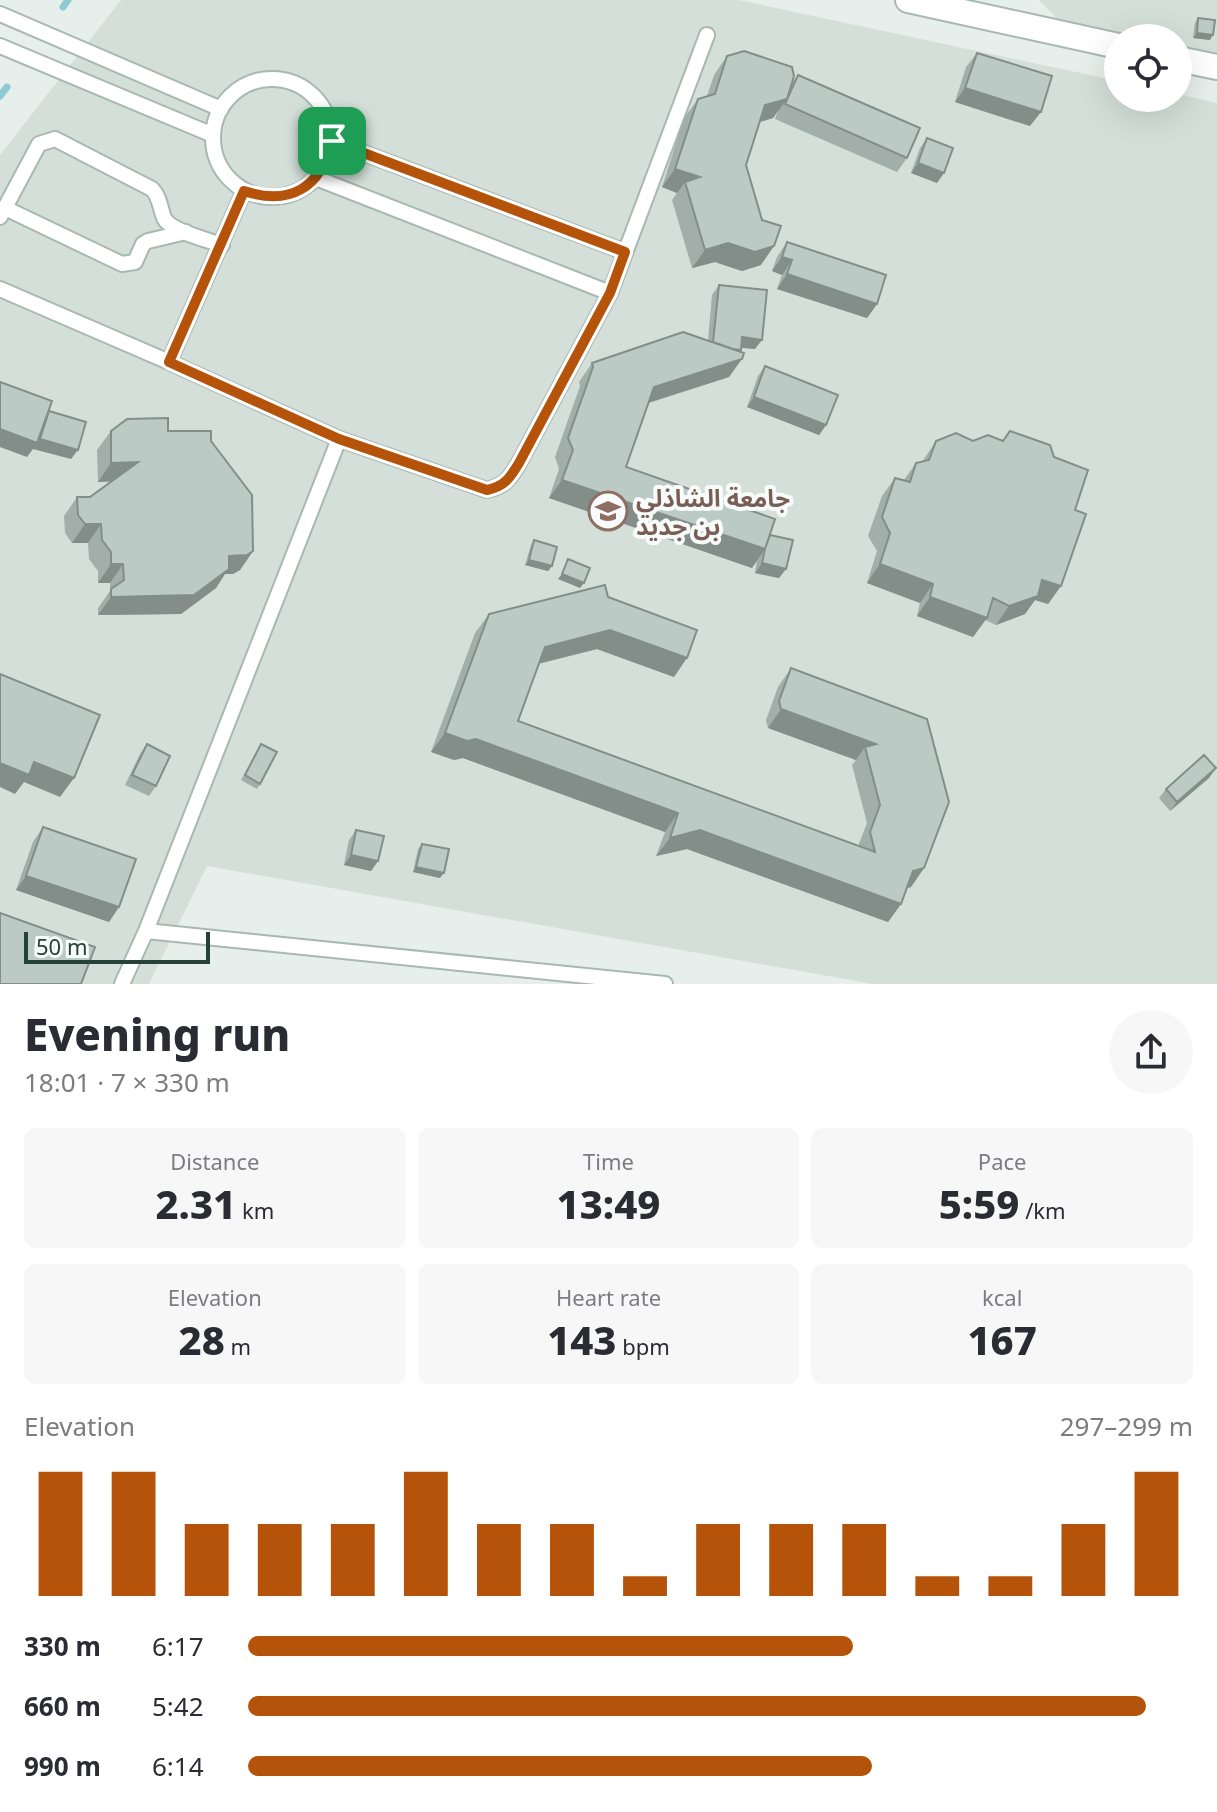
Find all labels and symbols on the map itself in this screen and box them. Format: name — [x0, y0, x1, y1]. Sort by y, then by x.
pin — [298, 107, 366, 175]
place label: جامعة الشاذلي بن جديد — [636, 481, 790, 542]
school or university icon: جامعة الشاذلي بن جديد — [587, 490, 629, 532]
scale bar — [24, 928, 210, 964]

